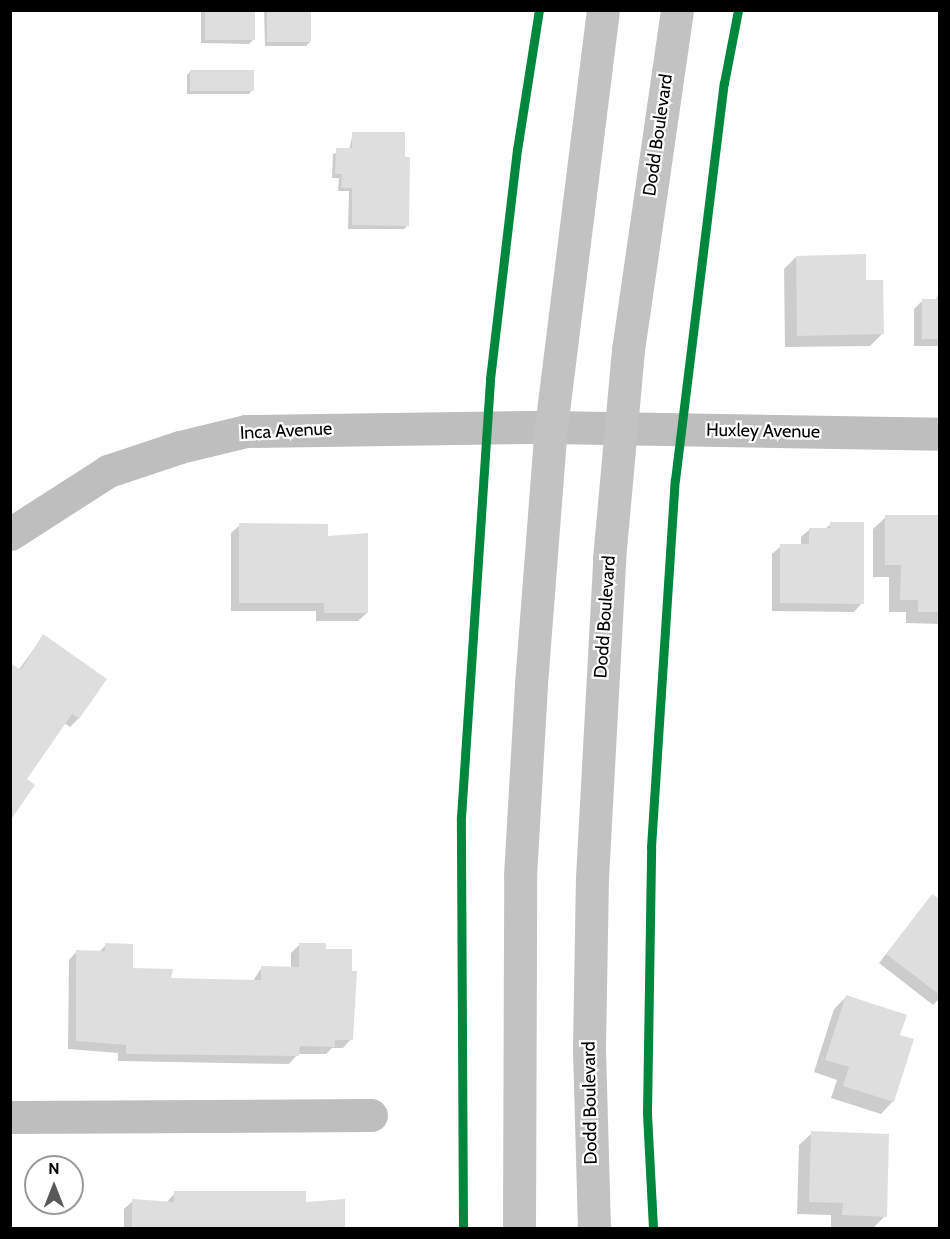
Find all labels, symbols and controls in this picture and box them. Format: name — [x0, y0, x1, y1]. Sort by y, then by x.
street label: Dodd Boulevard — [639, 73, 677, 197]
street label: Inca Avenue — [239, 418, 333, 444]
street label: Huxley Avenue — [706, 419, 820, 443]
street label: Dodd Boulevard — [590, 555, 620, 679]
street label: Dodd Boulevard — [578, 1041, 602, 1165]
north arrow — [24, 1155, 84, 1215]
text: N — [48, 1159, 60, 1178]

